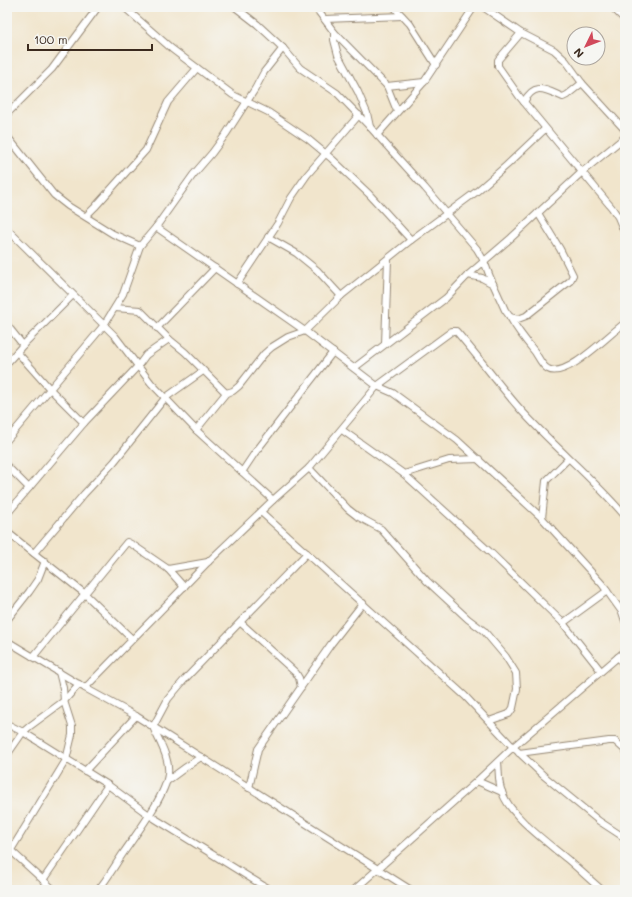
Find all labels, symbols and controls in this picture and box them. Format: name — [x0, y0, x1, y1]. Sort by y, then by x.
scale bar — [28, 26, 152, 52]
north arrow — [566, 26, 606, 66]
text: 100 m — [34, 31, 68, 47]
text: N — [570, 45, 587, 61]

